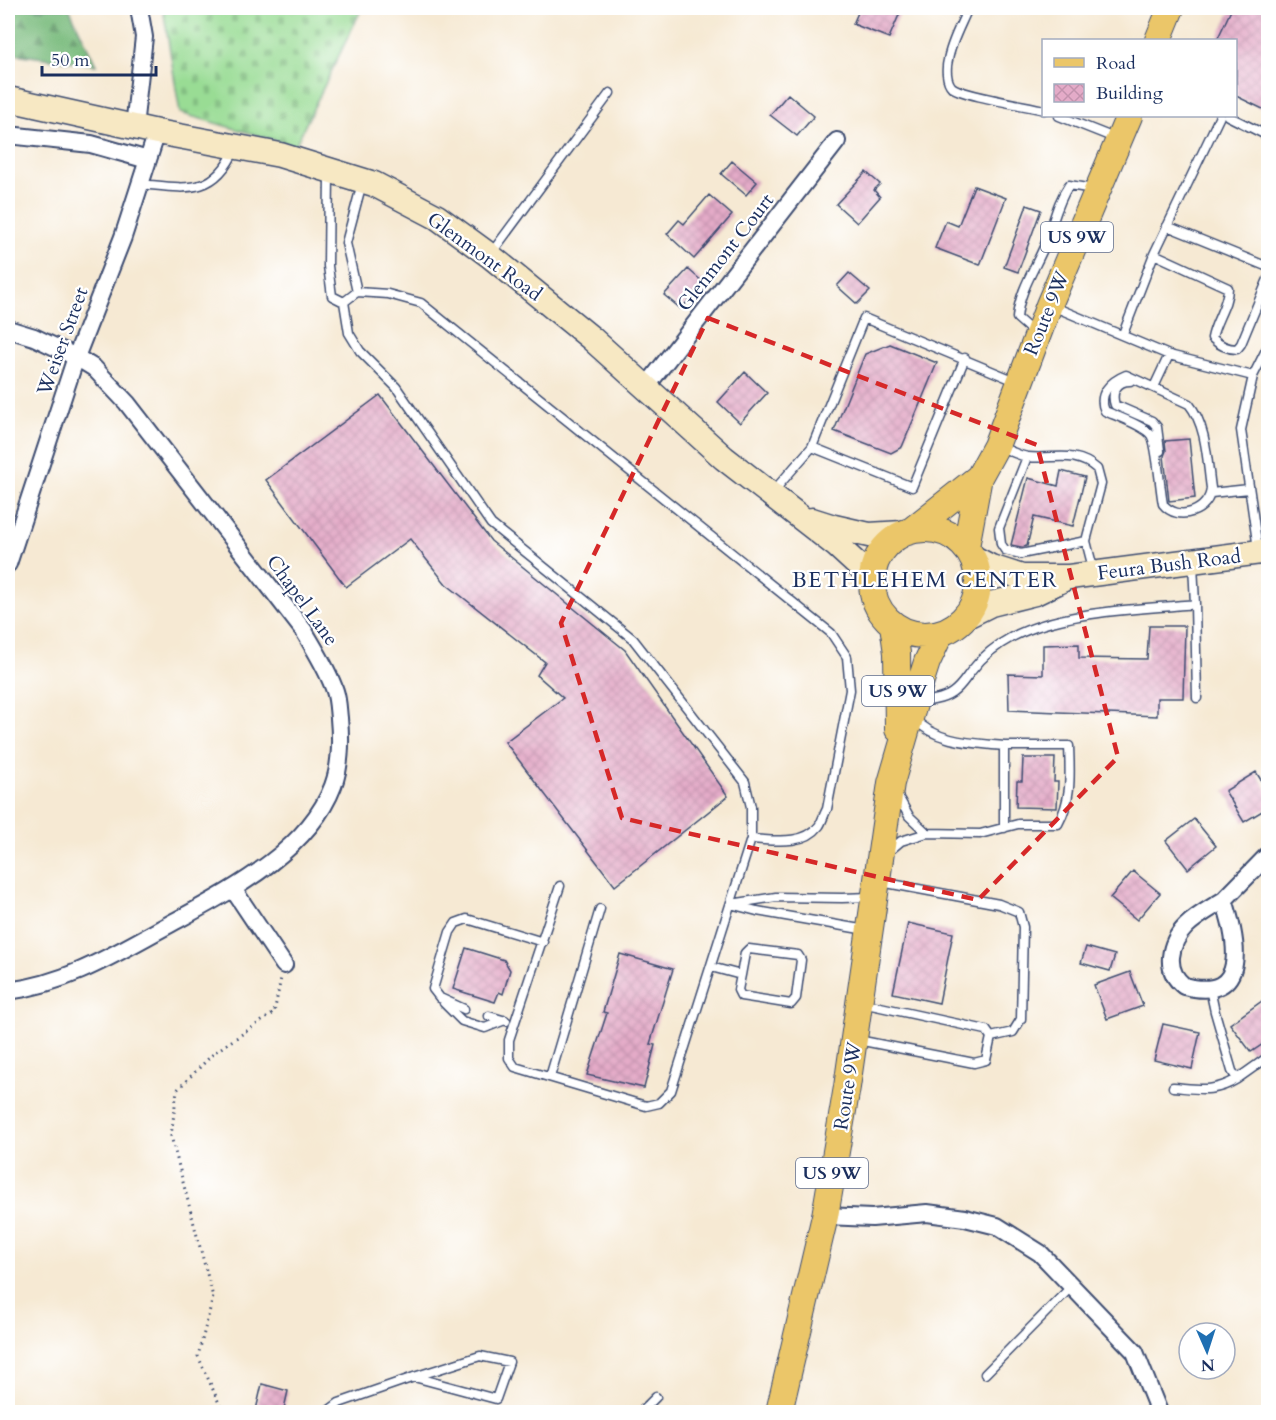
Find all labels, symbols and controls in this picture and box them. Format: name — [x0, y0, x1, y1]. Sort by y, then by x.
scale bar — [42, 39, 156, 77]
legend — [1042, 39, 1237, 117]
text: 50 m — [51, 48, 90, 73]
text: Road — [1096, 51, 1136, 76]
text: Building — [1096, 81, 1164, 106]
street label: Glenmont Court — [671, 187, 780, 317]
street label: Glenmont Road — [422, 205, 548, 308]
road number: US 9W — [1041, 222, 1113, 252]
street label: Route 9W — [1017, 266, 1076, 359]
street label: Weiser Street — [30, 283, 95, 400]
street label: Feura Bush Road — [1096, 542, 1243, 587]
street label: Chapel Lane — [260, 549, 345, 651]
district label: BETHLEHEM CENTER — [792, 565, 1058, 595]
road number: US 9W — [862, 676, 934, 706]
street label: Route 9W — [827, 1039, 868, 1132]
road number: US 9W — [796, 1158, 868, 1188]
north arrow — [1177, 1321, 1237, 1381]
text: N — [1200, 1354, 1215, 1376]

